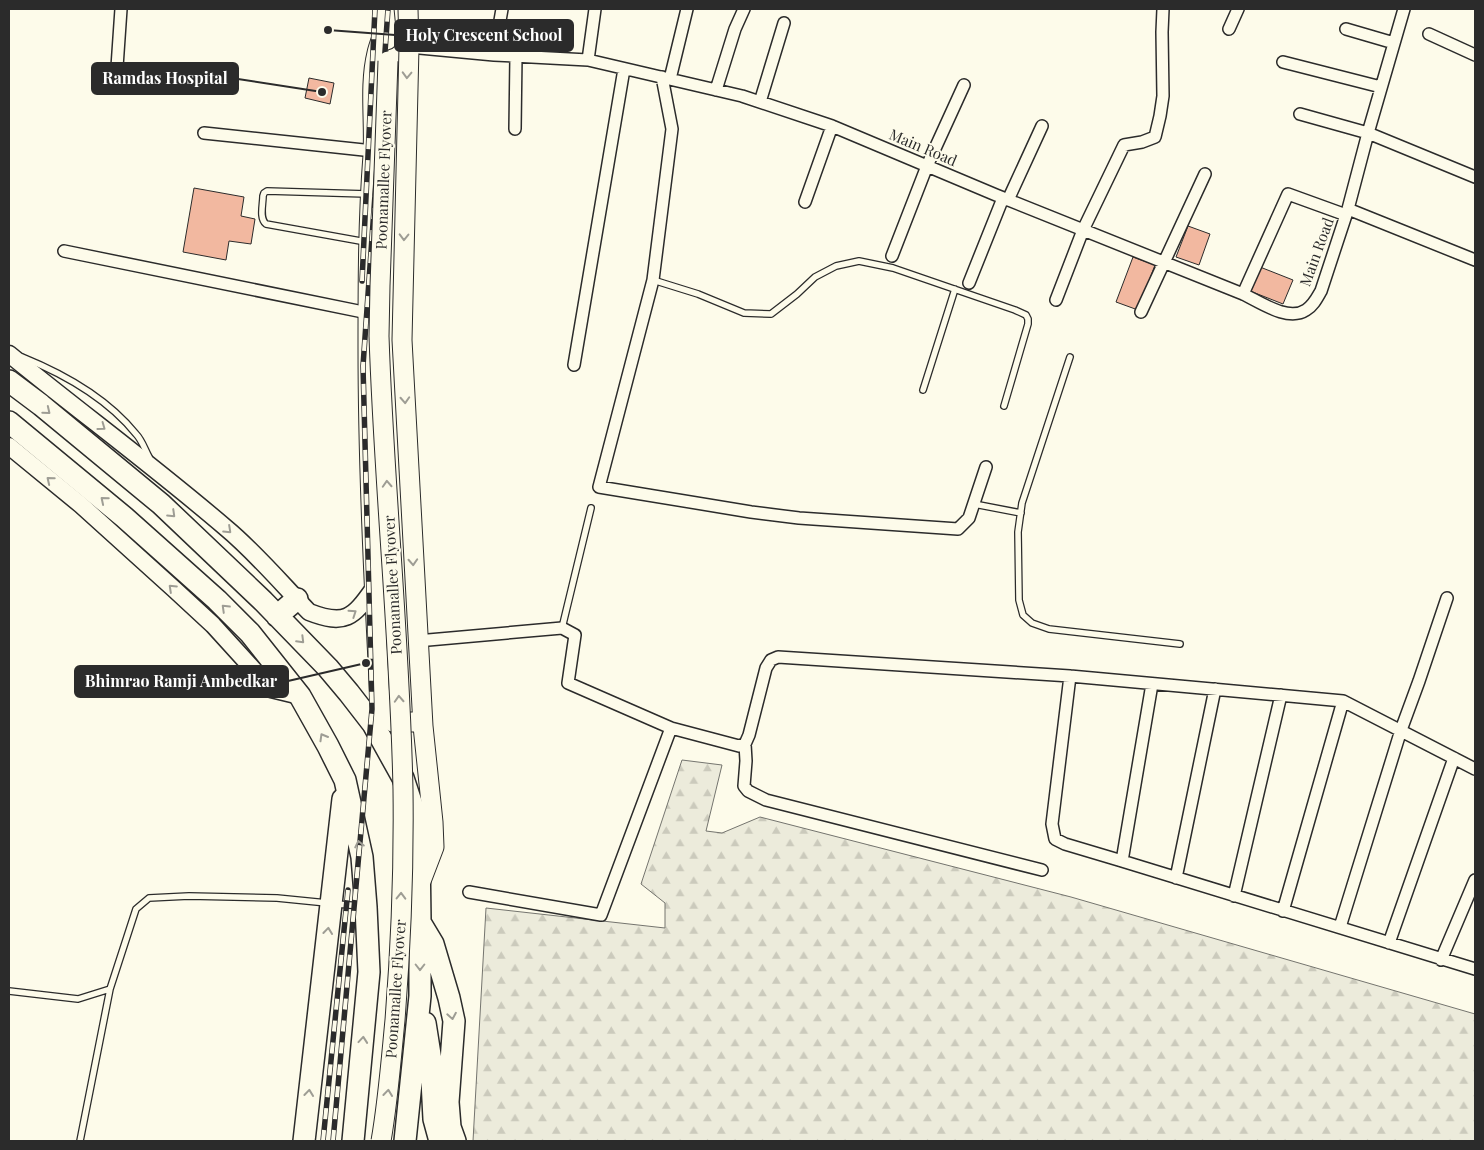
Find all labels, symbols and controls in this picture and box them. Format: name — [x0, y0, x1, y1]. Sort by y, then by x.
callout: Holy Crescent School — [395, 20, 573, 51]
text: Holy Crescent School — [406, 24, 562, 45]
callout: Ramdas Hospital — [92, 63, 238, 94]
text: Ramdas Hospital — [102, 67, 228, 88]
one-way arrow — [402, 71, 413, 79]
street label: Poonamallee Flyover — [371, 110, 395, 250]
street label: Main Road — [886, 124, 961, 170]
street label: Main Road — [1294, 214, 1338, 289]
one-way arrow — [399, 234, 409, 242]
one-way arrow — [399, 396, 410, 404]
one-way arrow — [42, 405, 51, 414]
one-way arrow — [96, 421, 106, 430]
one-way arrow — [47, 477, 56, 486]
one-way arrow — [381, 480, 392, 488]
one-way arrow — [100, 497, 109, 506]
one-way arrow — [166, 509, 175, 518]
street label: Poonamallee Flyover — [378, 515, 406, 655]
one-way arrow — [222, 524, 231, 533]
one-way arrow — [408, 558, 419, 566]
one-way arrow — [169, 585, 178, 594]
one-way arrow — [222, 605, 231, 614]
one-way arrow — [347, 610, 357, 619]
one-way arrow — [295, 634, 304, 643]
callout: Bhimrao Ramji Ambedkar — [75, 666, 288, 697]
text: Bhimrao Ramji Ambedkar — [85, 670, 278, 691]
one-way arrow — [394, 694, 404, 702]
one-way arrow — [319, 733, 329, 742]
one-way arrow — [354, 839, 365, 848]
one-way arrow — [396, 892, 407, 900]
street label: Poonamallee Flyover — [380, 918, 410, 1059]
one-way arrow — [322, 927, 333, 935]
one-way arrow — [415, 964, 425, 972]
one-way arrow — [447, 1012, 457, 1020]
one-way arrow — [357, 1036, 368, 1044]
one-way arrow — [303, 1089, 314, 1097]
one-way arrow — [382, 1089, 393, 1097]

